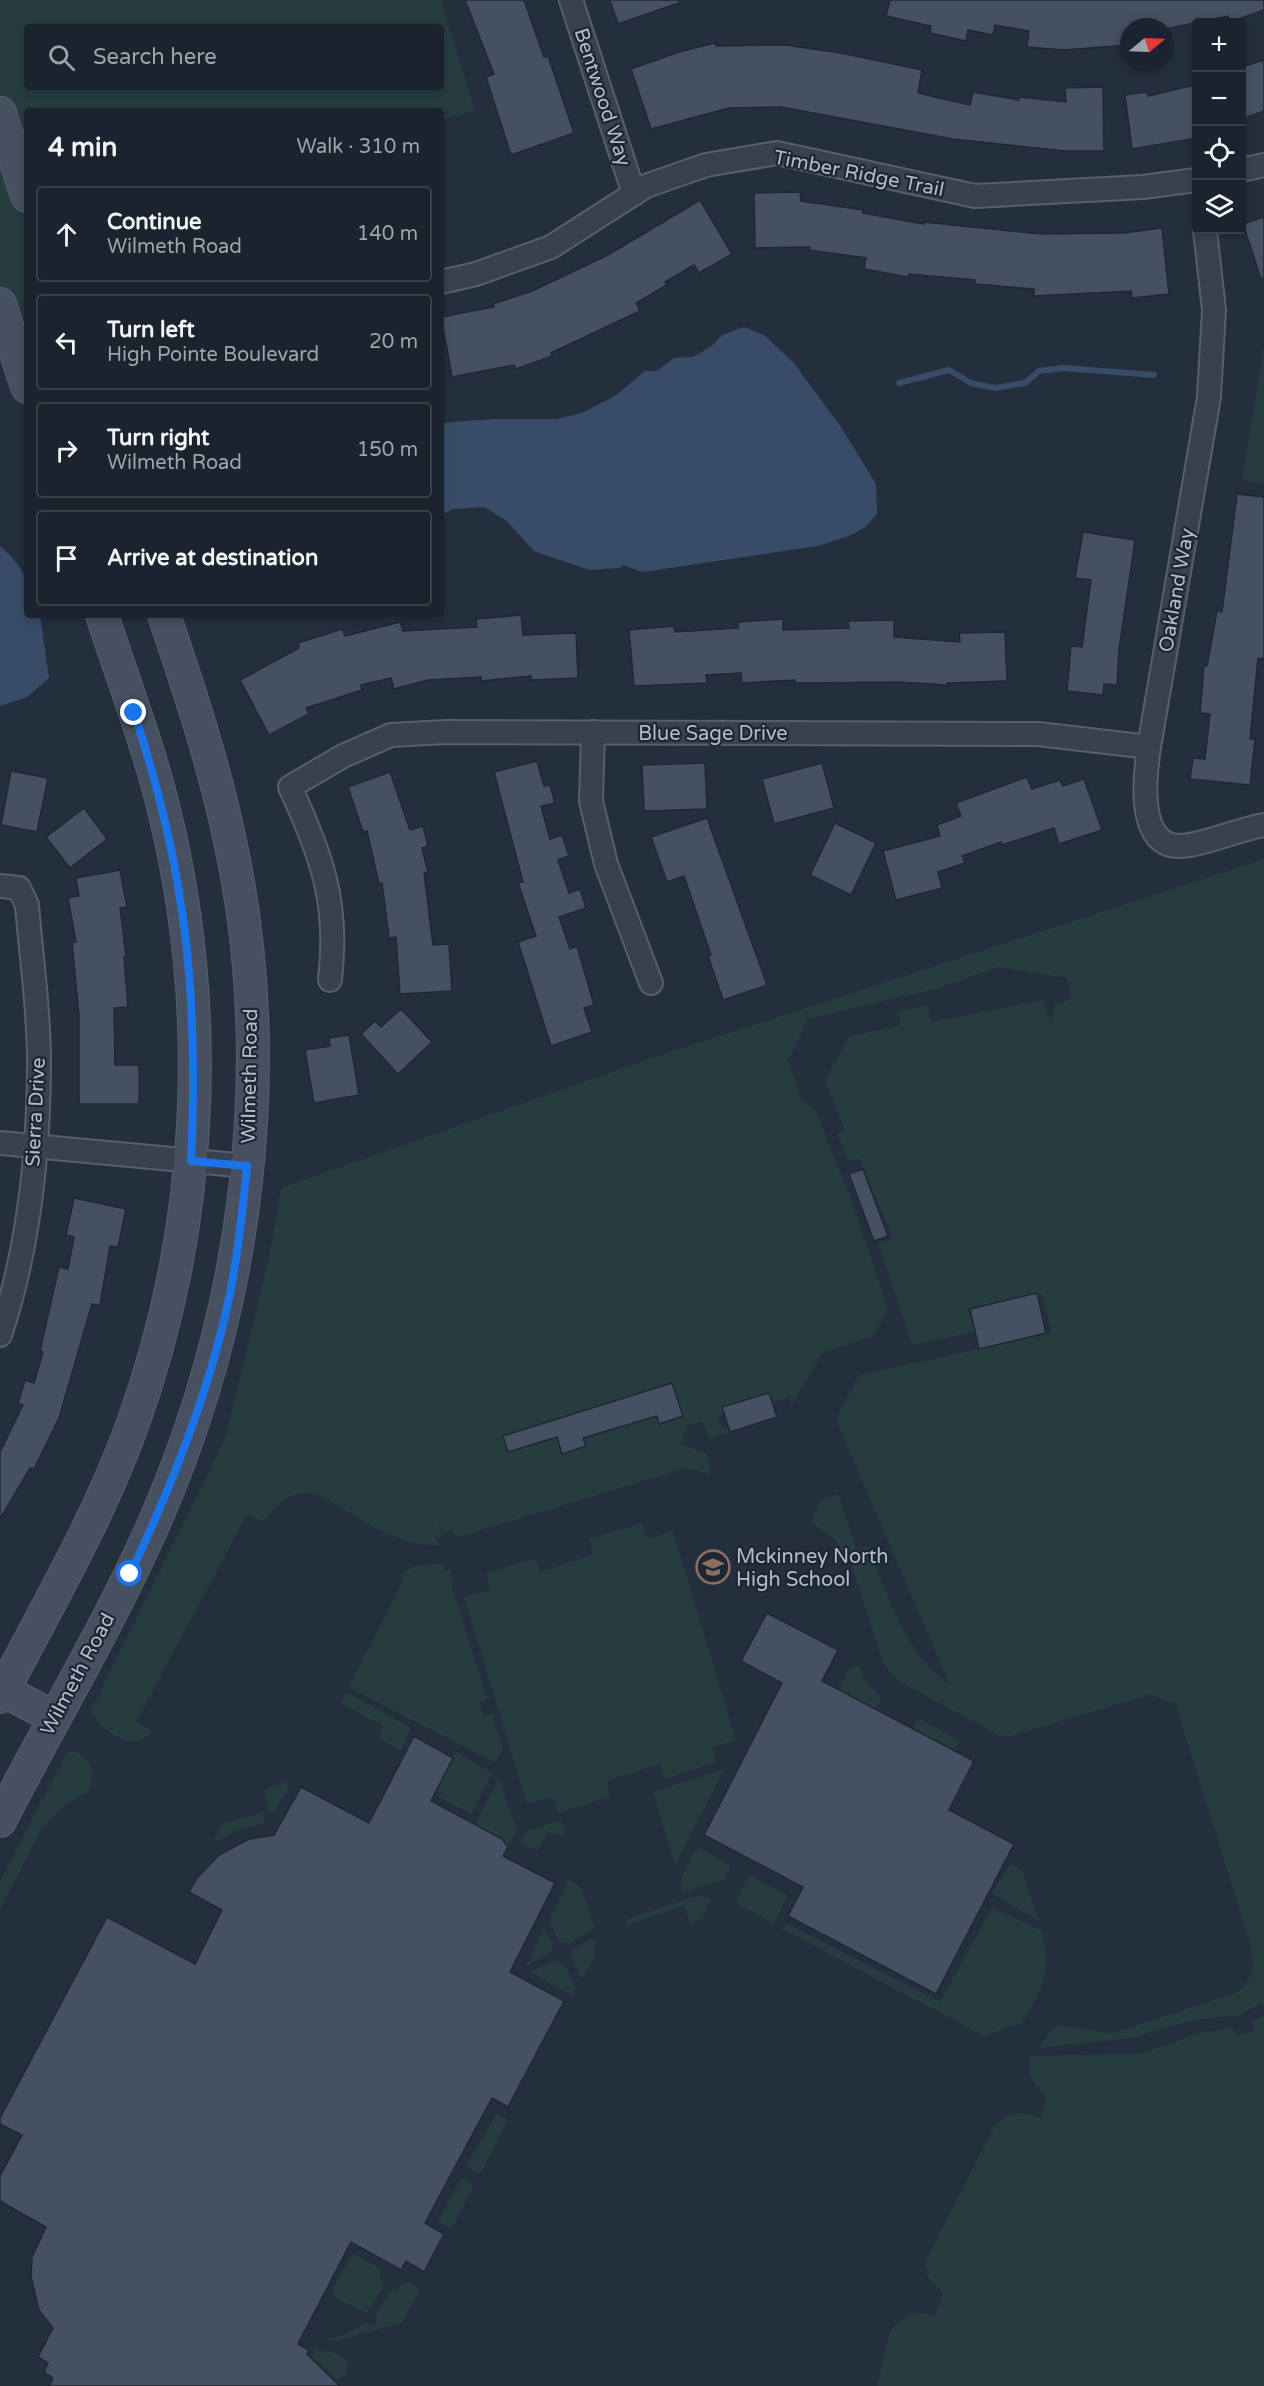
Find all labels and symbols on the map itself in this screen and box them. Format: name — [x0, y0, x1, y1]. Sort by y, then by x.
north arrow — [1120, 18, 1174, 72]
street label: Bentwood Way — [568, 25, 636, 170]
street label: Timber Ridge Trail — [772, 146, 946, 202]
street label: Oakland Way — [1154, 526, 1200, 654]
route end — [120, 699, 146, 725]
street label: Blue Sage Drive — [638, 722, 788, 746]
street label: Wilmeth Road — [237, 1008, 263, 1144]
street label: Sierra Drive — [21, 1057, 51, 1167]
place label: Mckinney North High School — [736, 1545, 889, 1592]
school or university icon: Mckinney North High School — [695, 1549, 731, 1585]
route start — [116, 1560, 142, 1586]
street label: Wilmeth Road — [36, 1609, 120, 1740]

